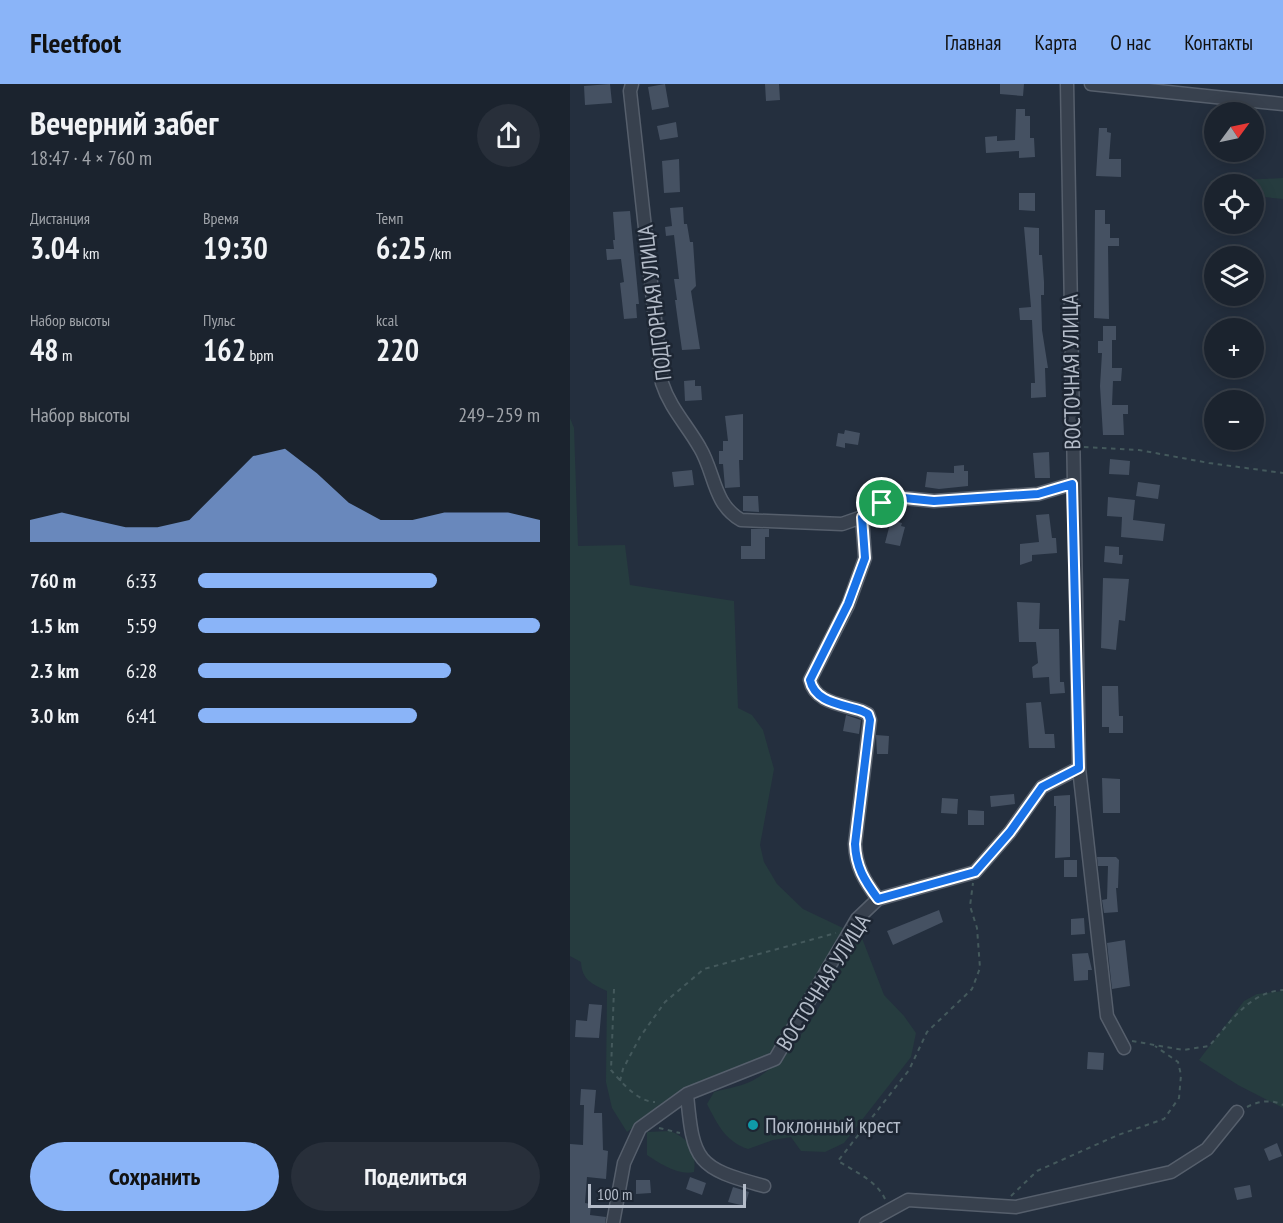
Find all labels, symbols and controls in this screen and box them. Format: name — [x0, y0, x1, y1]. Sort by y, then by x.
text: Fleetfoot — [30, 24, 121, 61]
text: Главная — [945, 29, 1001, 56]
text: Карта — [1034, 29, 1077, 56]
text: О нас — [1110, 29, 1151, 56]
text: Контакты — [1184, 29, 1253, 56]
text: Вечерний забег — [30, 101, 218, 144]
north arrow — [1204, 102, 1264, 162]
map controls — [1204, 102, 1264, 450]
button: share — [477, 104, 540, 167]
text: 18:47 · 4 × 760 m — [30, 145, 152, 171]
button: locate — [1204, 174, 1264, 234]
text: Дистанция — [30, 208, 90, 228]
text: Время — [203, 208, 239, 228]
text: Темп — [376, 208, 403, 228]
street label: ПОДГОРНАЯ УЛИЦА — [631, 223, 677, 382]
text: 3.04 — [30, 228, 79, 267]
text: 19:30 — [203, 228, 268, 267]
text: 6:25 — [376, 228, 427, 267]
text: km — [79, 243, 99, 263]
text: /km — [427, 243, 451, 263]
button: layers — [1204, 246, 1264, 306]
street label: ВОСТОЧНАЯ УЛИЦА — [1056, 293, 1086, 450]
text: Набор высоты — [30, 310, 110, 330]
text: Пульс — [203, 310, 235, 330]
text: kcal — [376, 310, 398, 330]
button: + — [1204, 318, 1264, 378]
text: 48 — [30, 330, 59, 369]
text: 162 — [203, 330, 246, 369]
text: 220 — [376, 330, 419, 369]
text: m — [59, 345, 73, 365]
text: bpm — [246, 345, 274, 365]
button: − — [1204, 390, 1264, 450]
text: Набор высоты — [30, 402, 130, 428]
text: 249–259 m — [458, 402, 540, 428]
pin — [856, 477, 907, 528]
icon: arrive — [865, 486, 898, 519]
text: 760 m — [30, 568, 76, 594]
text: 6:33 — [126, 568, 157, 594]
text: 1.5 km — [30, 613, 79, 639]
text: 5:59 — [126, 613, 157, 639]
text: 2.3 km — [30, 658, 79, 684]
text: 6:28 — [126, 658, 157, 684]
text: 3.0 km — [30, 703, 79, 729]
text: 6:41 — [126, 703, 157, 729]
street label: ВОСТОЧНАЯ УЛИЦА — [770, 908, 876, 1055]
place label: Поклонный крест — [765, 1111, 901, 1139]
marker: Поклонный крест — [746, 1118, 760, 1132]
button: Сохранить — [30, 1142, 279, 1211]
button: Поделиться — [291, 1142, 540, 1211]
scale bar — [588, 1181, 746, 1208]
text: 100 m — [597, 1184, 632, 1204]

